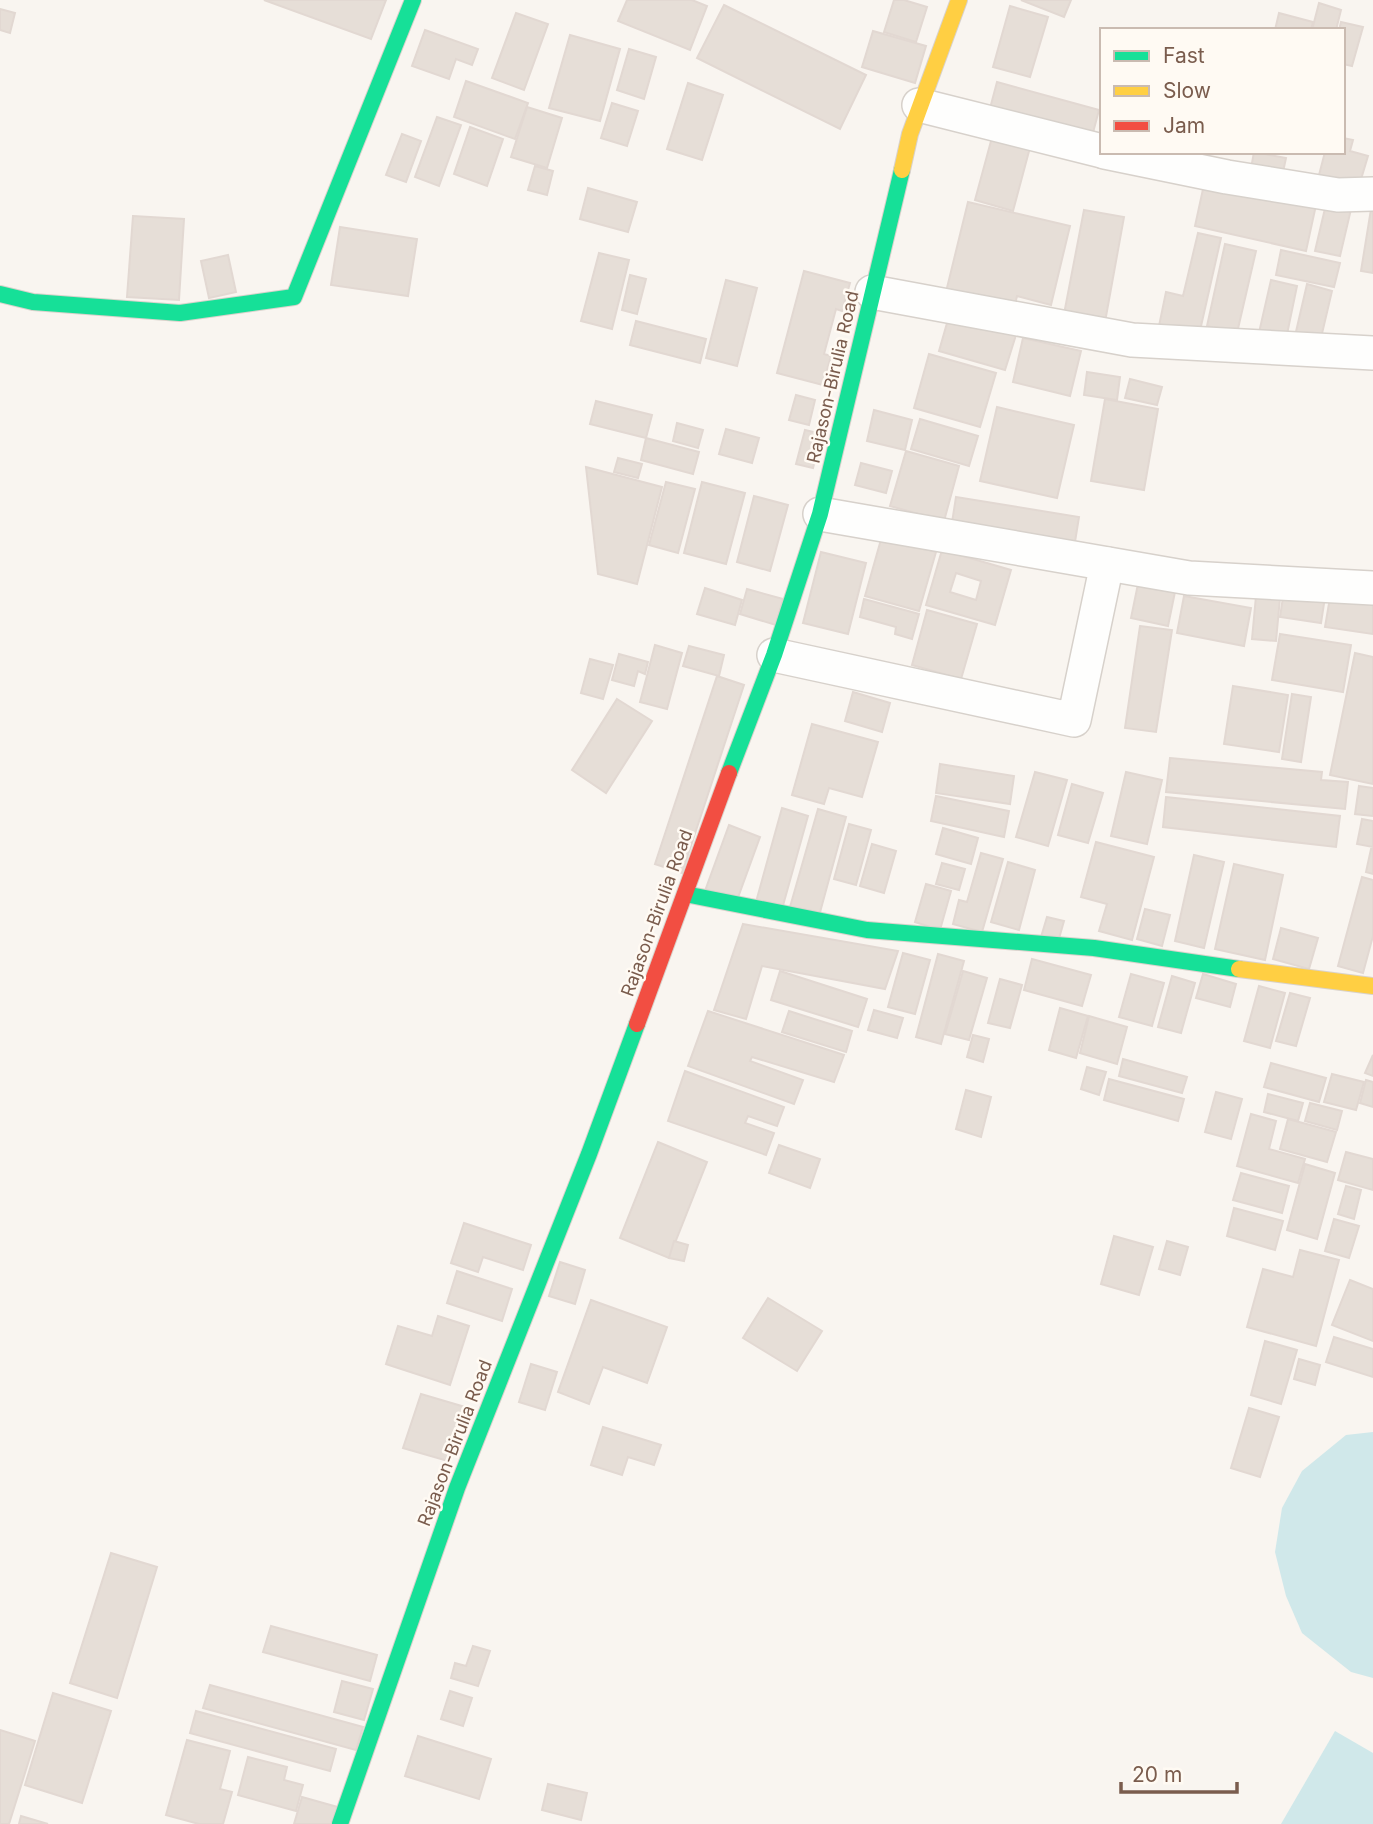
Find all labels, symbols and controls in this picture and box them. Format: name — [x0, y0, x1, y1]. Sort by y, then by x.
legend — [1100, 28, 1345, 154]
text: Fast — [1163, 43, 1205, 68]
text: Slow — [1163, 78, 1211, 103]
text: Jam — [1163, 113, 1205, 138]
street label: Rajason-Birulia Road — [802, 289, 863, 465]
street label: Rajason-Birulia Road — [617, 826, 697, 999]
street label: Rajason-Birulia Road — [413, 1357, 496, 1529]
scale bar — [1121, 1750, 1236, 1794]
text: 20 m — [1132, 1762, 1182, 1787]

